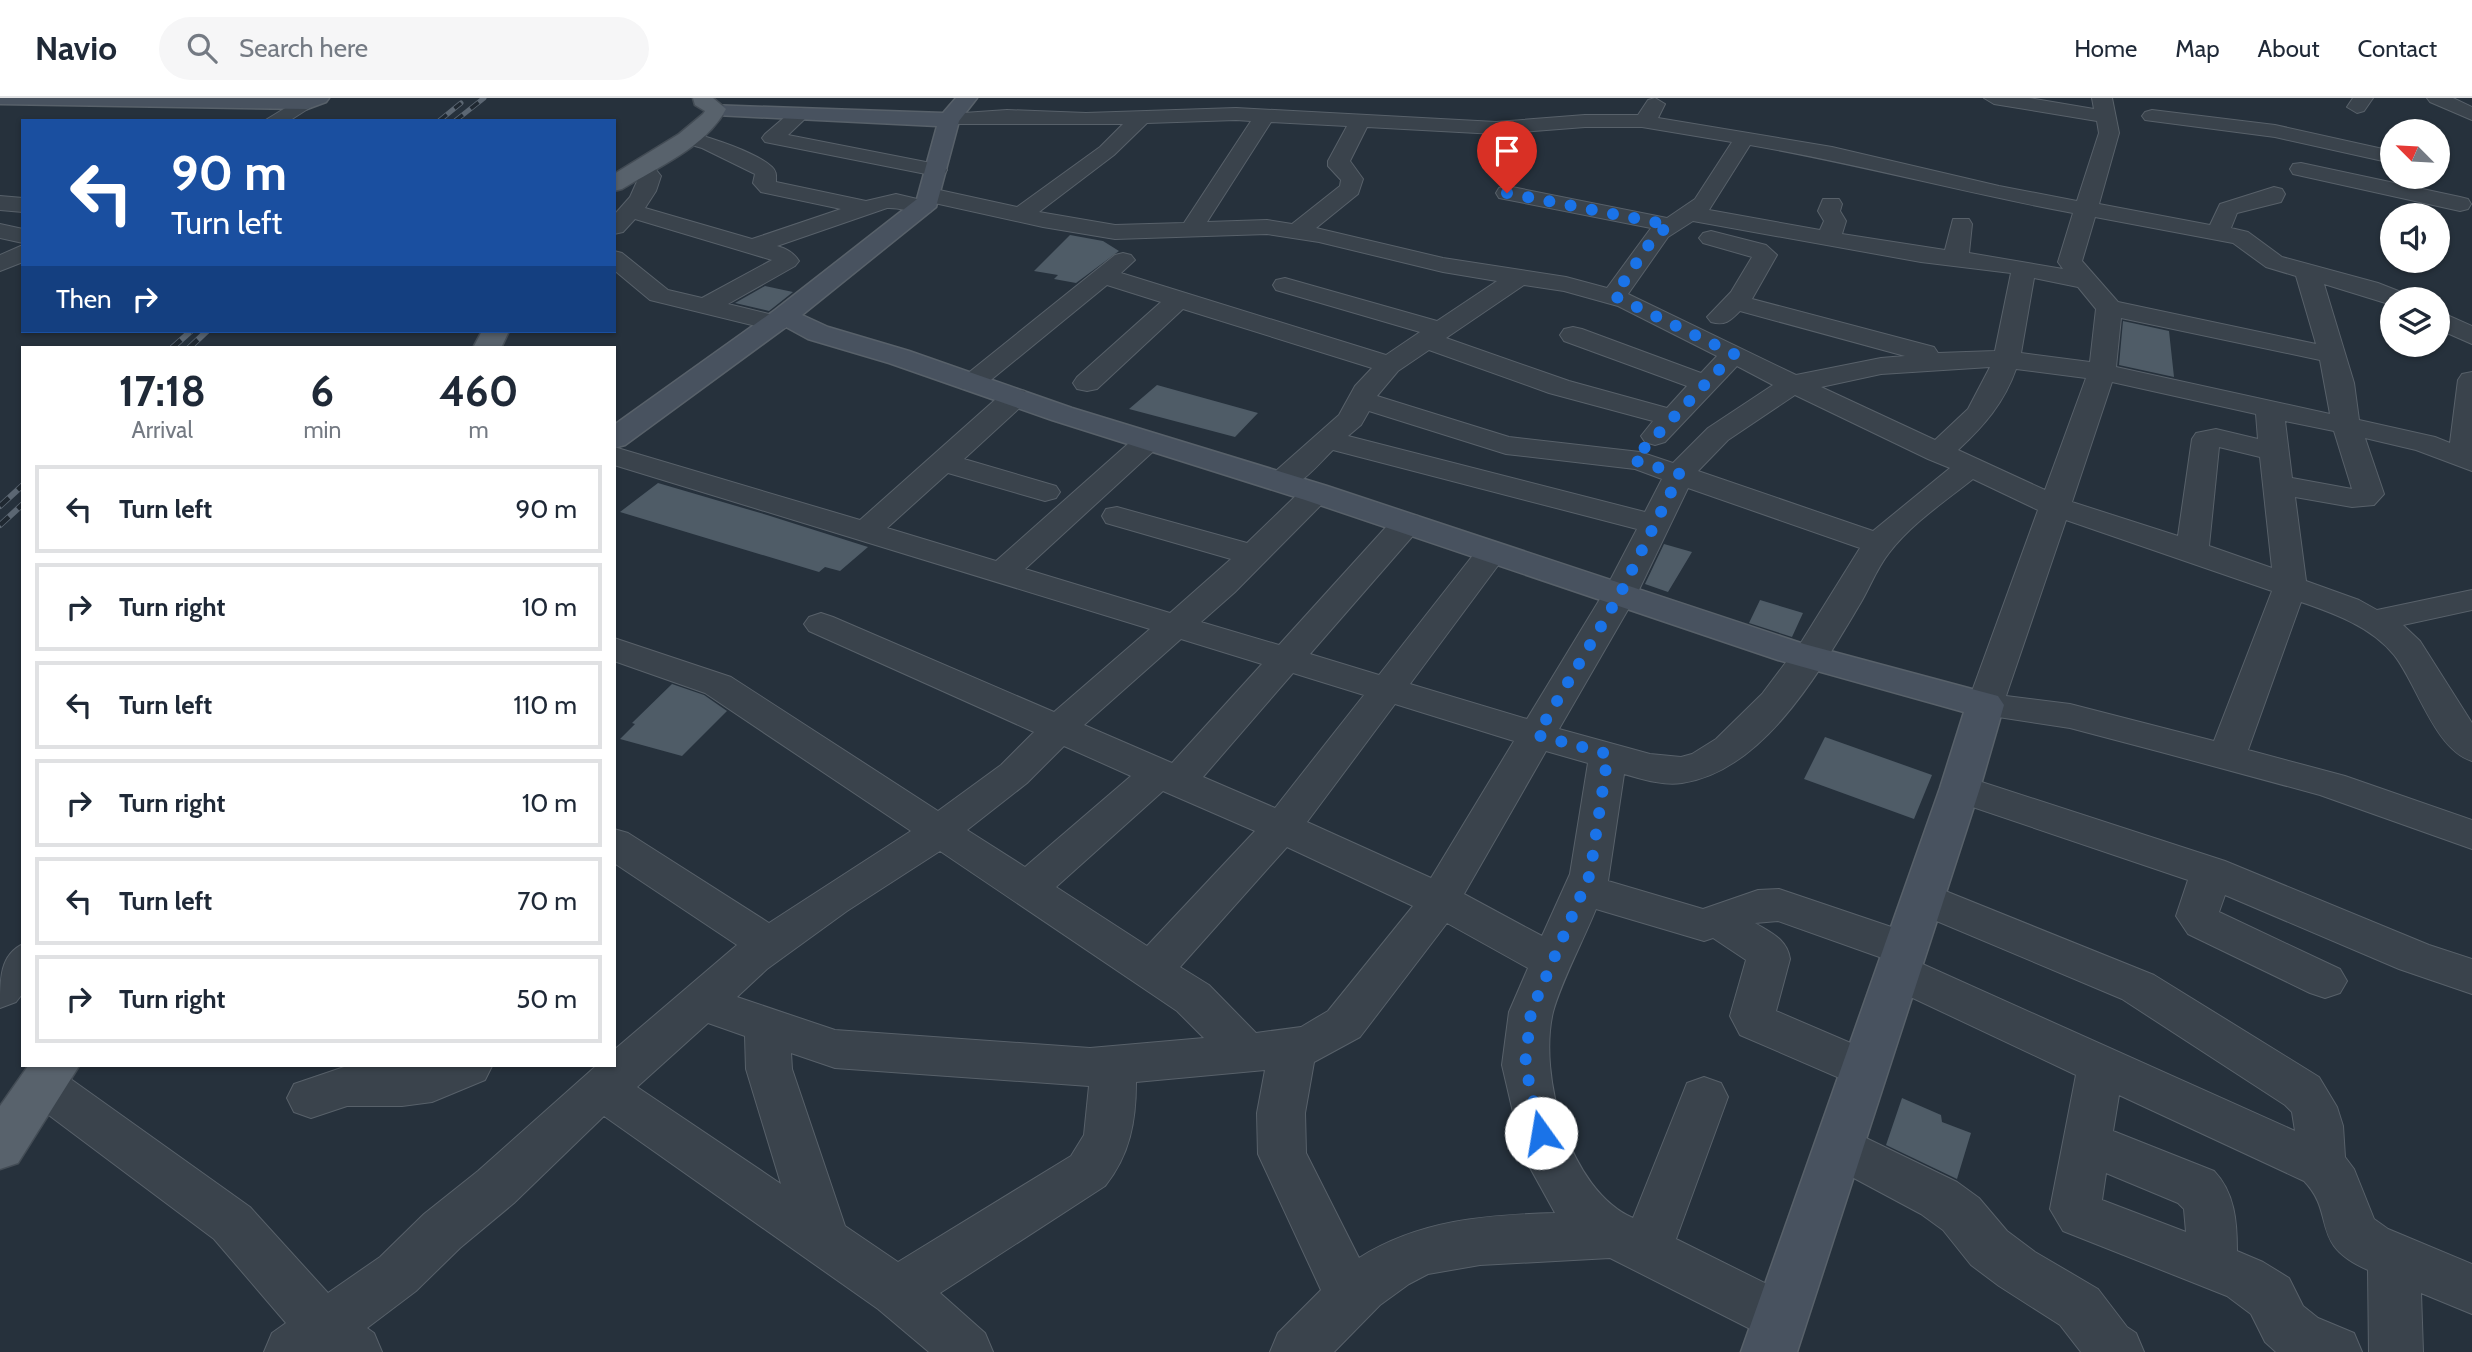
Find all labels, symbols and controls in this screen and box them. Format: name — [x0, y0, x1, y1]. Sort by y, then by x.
search box — [159, 17, 649, 80]
text: Navio — [35, 28, 117, 68]
icon: search — [183, 29, 221, 67]
text: Search here — [239, 32, 368, 64]
text: Home — [2074, 34, 2137, 63]
text: Map — [2175, 34, 2220, 63]
text: About — [2258, 34, 2320, 63]
text: Contact — [2358, 34, 2437, 63]
north arrow — [2380, 119, 2450, 189]
map controls — [2380, 119, 2450, 357]
pin — [1477, 121, 1537, 193]
icon: arrive — [1488, 132, 1526, 170]
text: 90 m — [171, 143, 287, 202]
icon: left — [56, 147, 147, 238]
text: Turn left — [171, 203, 282, 242]
button: sound — [2380, 203, 2450, 273]
icon: right — [126, 280, 164, 318]
text: Then — [56, 283, 112, 315]
button: layers — [2380, 287, 2450, 357]
text: 17:18 — [119, 365, 206, 417]
text: 6 — [311, 365, 334, 417]
text: 460 — [439, 365, 518, 417]
text: Arrival — [132, 416, 193, 444]
text: min — [303, 416, 341, 444]
text: m — [469, 416, 489, 444]
icon: left — [60, 490, 98, 528]
text: Turn left — [119, 493, 212, 525]
text: 90 m — [515, 493, 577, 525]
icon: right — [60, 588, 98, 626]
text: Turn right — [119, 591, 225, 623]
text: 10 m — [522, 591, 577, 623]
icon: left — [60, 686, 98, 724]
text: Turn left — [119, 689, 212, 721]
text: 110 m — [513, 689, 577, 721]
icon: right — [60, 784, 98, 822]
text: Turn right — [119, 787, 225, 819]
text: 10 m — [522, 787, 577, 819]
icon: left — [60, 882, 98, 920]
text: Turn left — [119, 885, 212, 917]
text: 70 m — [517, 885, 577, 917]
icon: right — [60, 980, 98, 1018]
text: Turn right — [119, 983, 225, 1015]
text: 50 m — [516, 983, 577, 1015]
position arrow — [1504, 1096, 1578, 1170]

